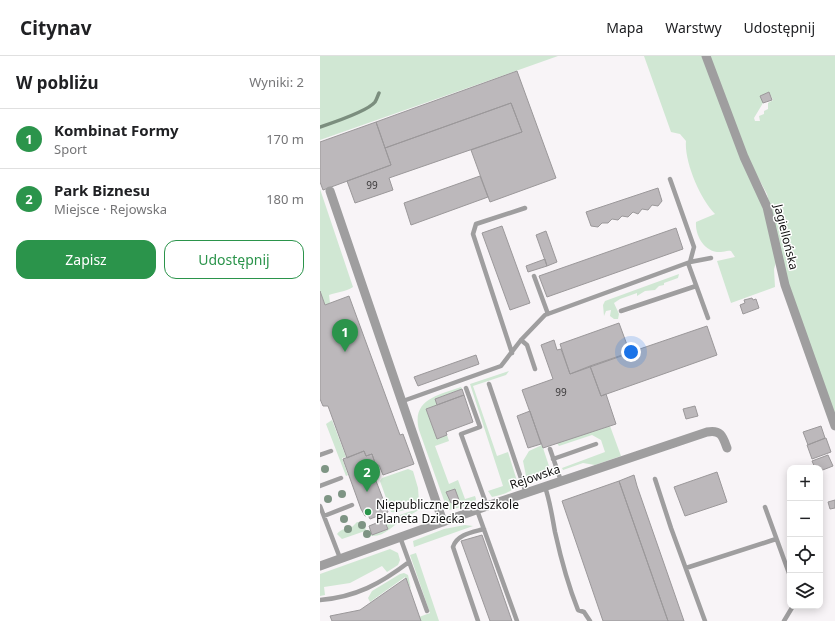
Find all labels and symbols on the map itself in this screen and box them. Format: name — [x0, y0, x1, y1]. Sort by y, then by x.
house number: 99 — [366, 178, 378, 192]
street label: Jagiellońska — [770, 201, 803, 271]
pin: 1 — [332, 319, 358, 352]
your location — [621, 342, 641, 362]
house number: 99 — [555, 385, 567, 399]
pin: 2 — [354, 459, 380, 492]
street label: Rejowska — [507, 460, 563, 493]
place label: Niepubliczne Przedszkole Planeta Dziecka — [376, 496, 519, 527]
marker: Niepubliczne Przedszkole Planeta Dziecka — [363, 507, 373, 517]

